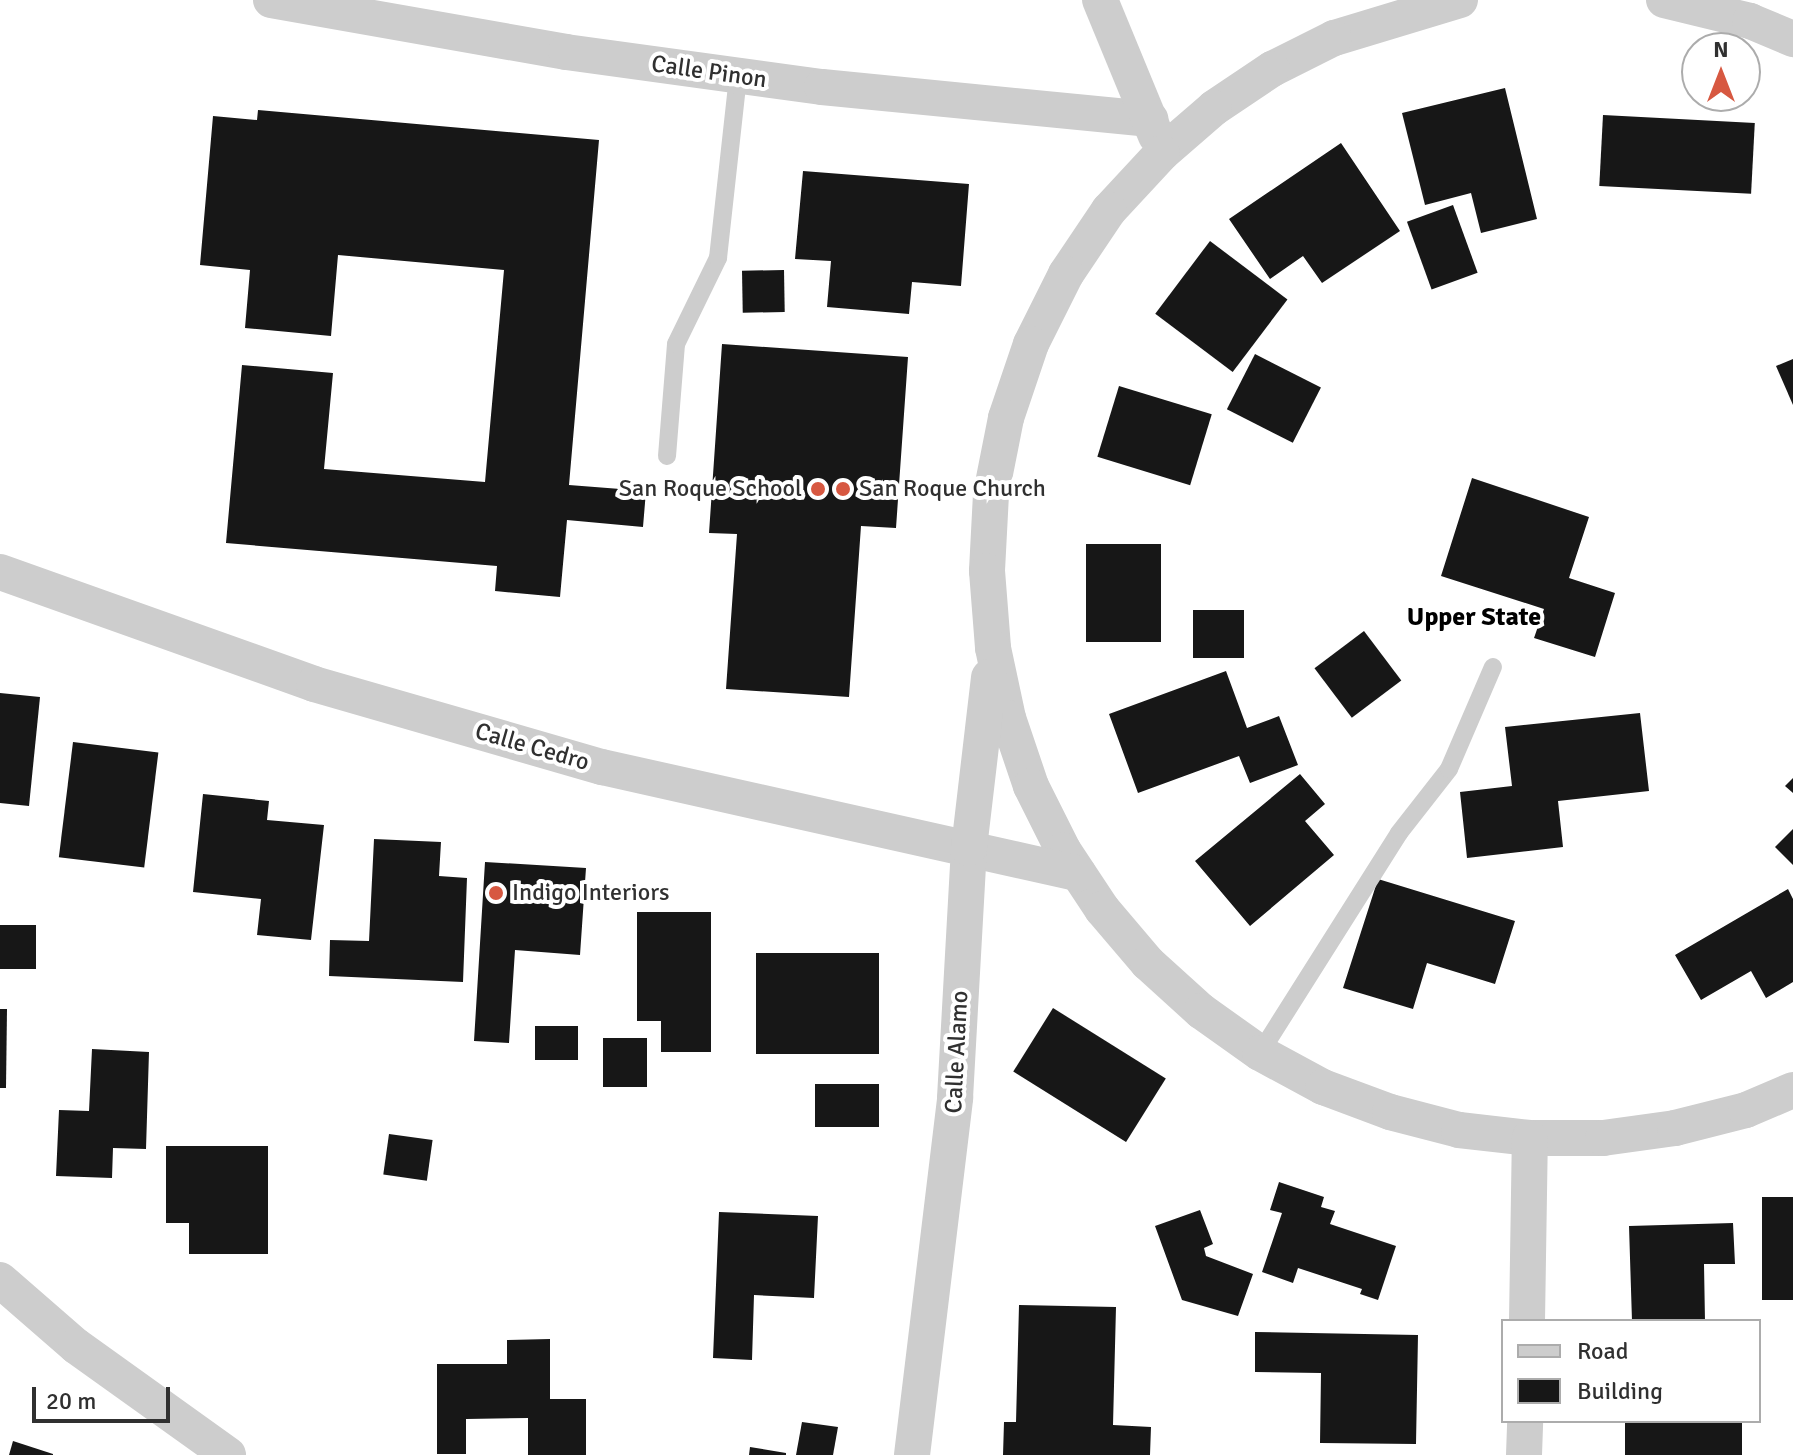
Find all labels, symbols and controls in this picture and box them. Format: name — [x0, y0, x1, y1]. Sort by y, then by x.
north arrow — [1681, 32, 1761, 112]
text: N — [1713, 36, 1729, 63]
street label: Calle Pinon — [649, 50, 769, 94]
place label: San Roque School — [619, 475, 802, 503]
place label: San Roque Church — [859, 475, 1046, 503]
marker: San Roque School — [809, 480, 827, 498]
marker: San Roque Church — [834, 480, 852, 498]
district label: Upper State — [1407, 602, 1541, 634]
street label: Calle Cedro — [472, 717, 592, 777]
place label: Indigo Interiors — [512, 879, 670, 907]
marker: Indigo Interiors — [487, 884, 505, 902]
street label: Calle Alamo — [939, 990, 975, 1114]
legend — [1501, 1319, 1761, 1423]
text: Road — [1577, 1336, 1628, 1366]
scale bar — [36, 1371, 174, 1421]
text: Building — [1577, 1376, 1663, 1406]
text: 20 m — [46, 1386, 96, 1416]

